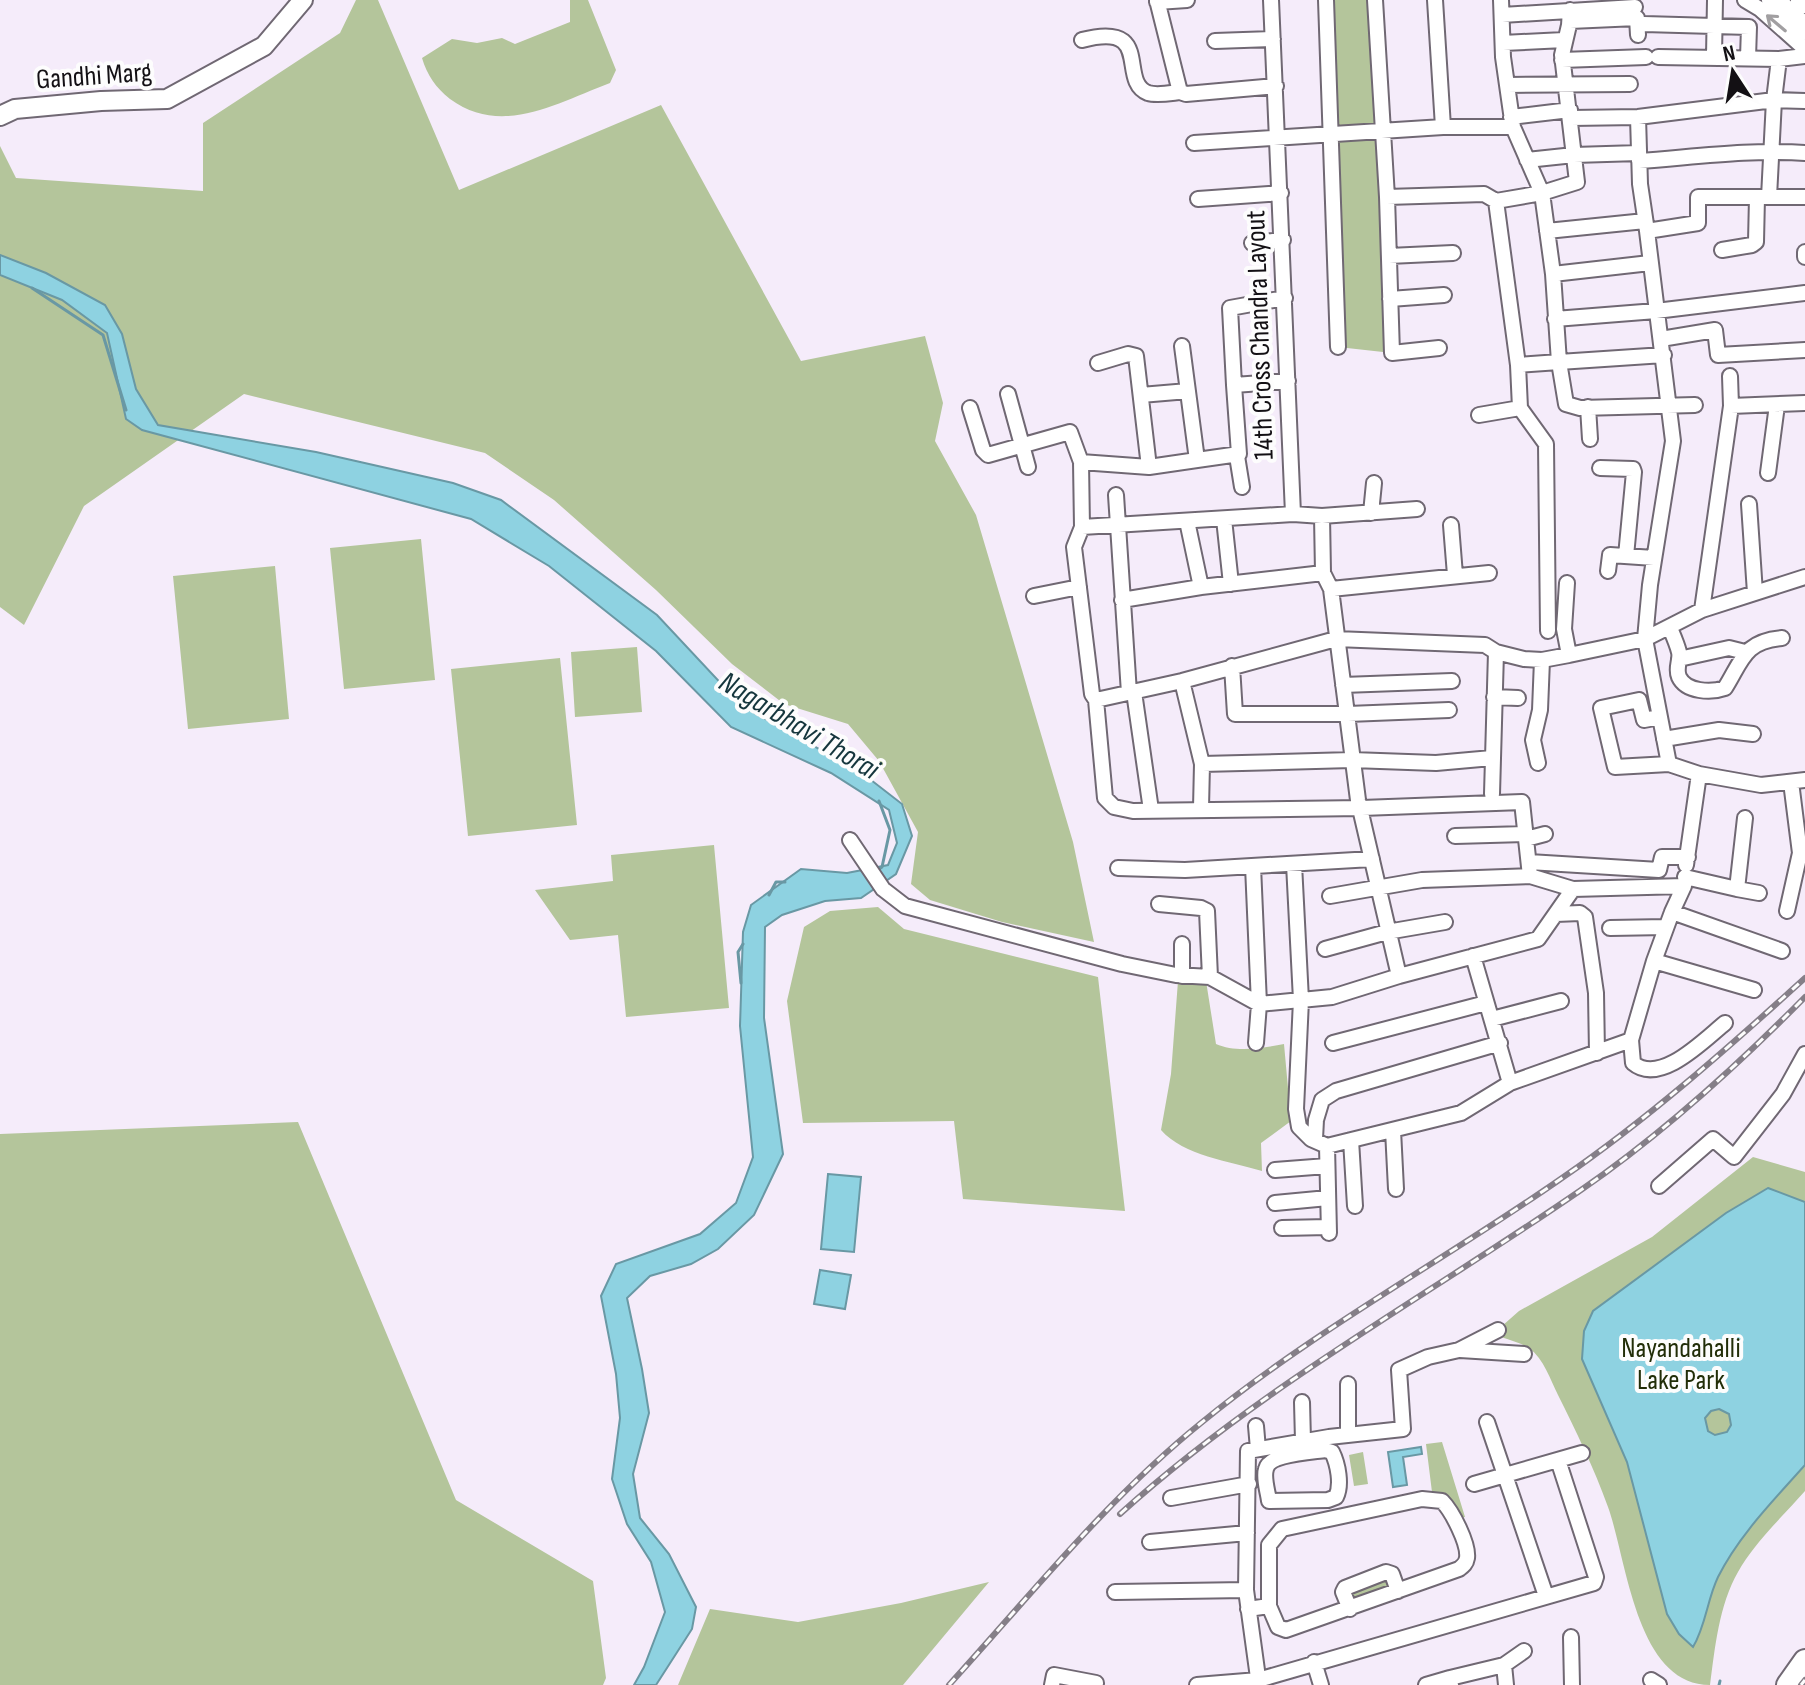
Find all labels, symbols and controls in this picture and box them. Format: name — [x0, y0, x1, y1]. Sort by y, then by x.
one-way arrow — [1767, 14, 1787, 32]
north arrow — [1693, 32, 1773, 112]
text: N — [1721, 39, 1738, 68]
street label: Gandhi Marg — [35, 56, 153, 96]
street label: 14th Cross Chandra Layout — [1239, 210, 1281, 460]
water label: Nagarbhavi Thorai — [712, 664, 887, 789]
park label: Nayandahalli Lake Park — [1621, 1332, 1741, 1397]

